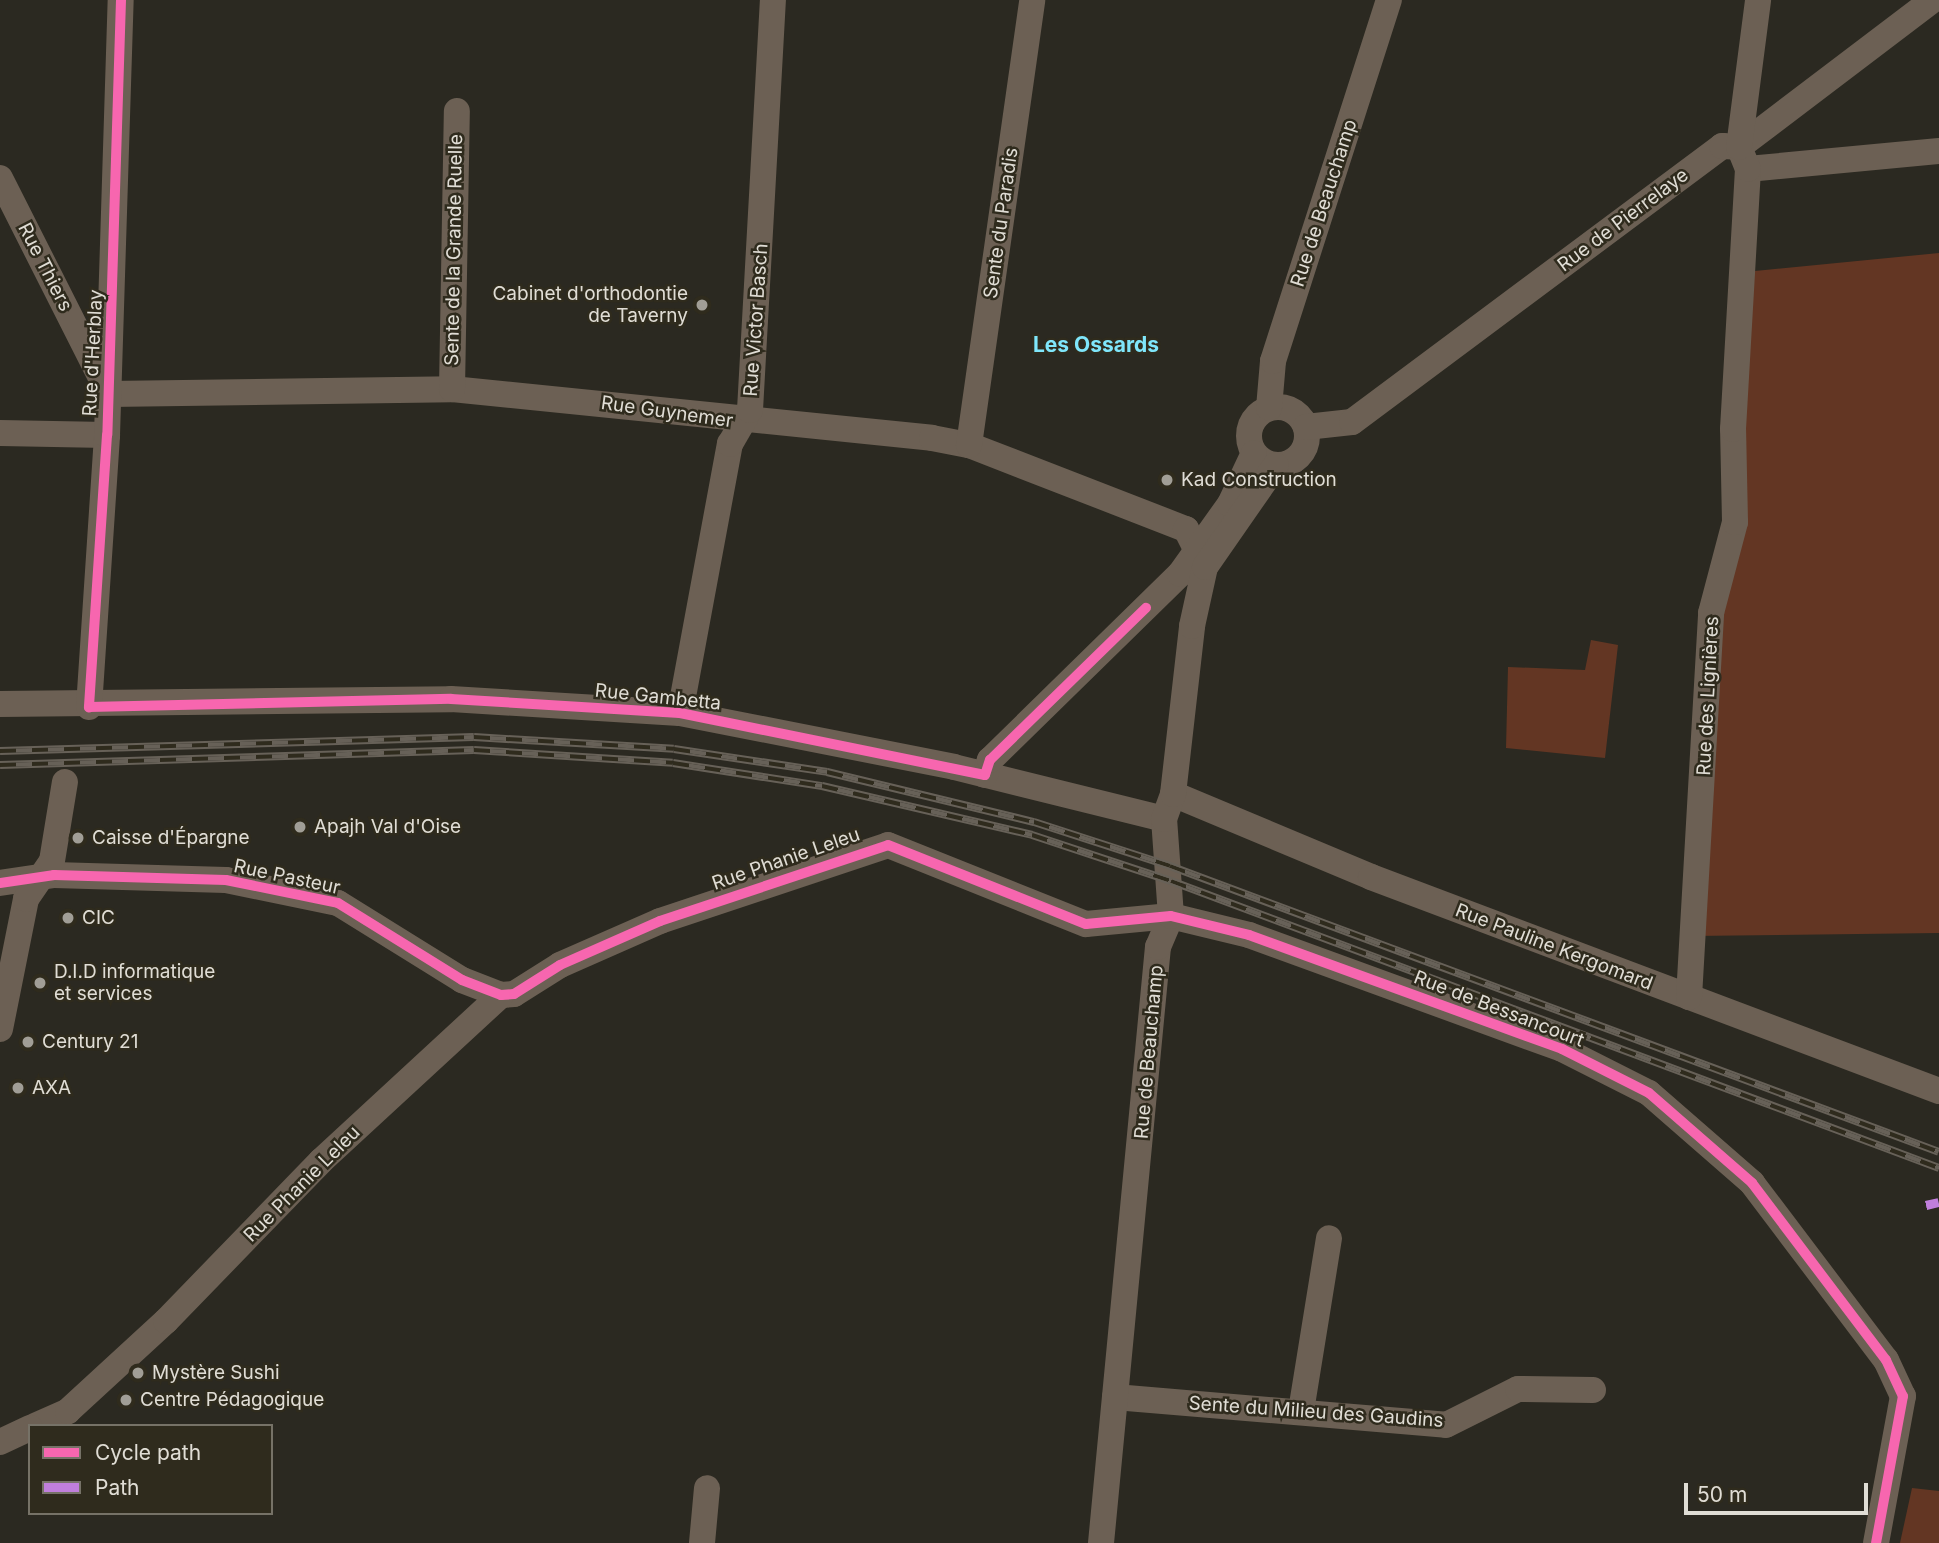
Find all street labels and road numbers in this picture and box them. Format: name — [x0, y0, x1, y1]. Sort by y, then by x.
street label: Rue de Beauchamp — [1286, 116, 1362, 290]
street label: Sente de la Grande Ruelle — [441, 134, 467, 366]
street label: Sente du Paradis — [979, 146, 1023, 300]
street label: Rue de Pierrelaye — [1553, 164, 1693, 276]
street label: Rue Thiers — [13, 219, 77, 315]
street label: Rue Victor Basch — [739, 243, 773, 397]
street label: Rue d'Herblay — [78, 289, 108, 417]
street label: Rue Guynemer — [599, 391, 735, 433]
street label: Rue des Lignières — [1692, 616, 1724, 776]
street label: Rue Gambetta — [594, 679, 722, 715]
street label: Rue Phanie Leleu — [709, 823, 863, 895]
street label: Rue Pasteur — [232, 855, 342, 899]
street label: Rue Pauline Kergomard — [1452, 899, 1656, 995]
street label: Rue de Beauchamp — [1130, 964, 1168, 1140]
street label: Rue de Bessancourt — [1411, 966, 1587, 1052]
street label: Rue Phanie Leleu — [239, 1121, 365, 1247]
street label: Sente du Milieu des Gaudins — [1188, 1392, 1444, 1432]

